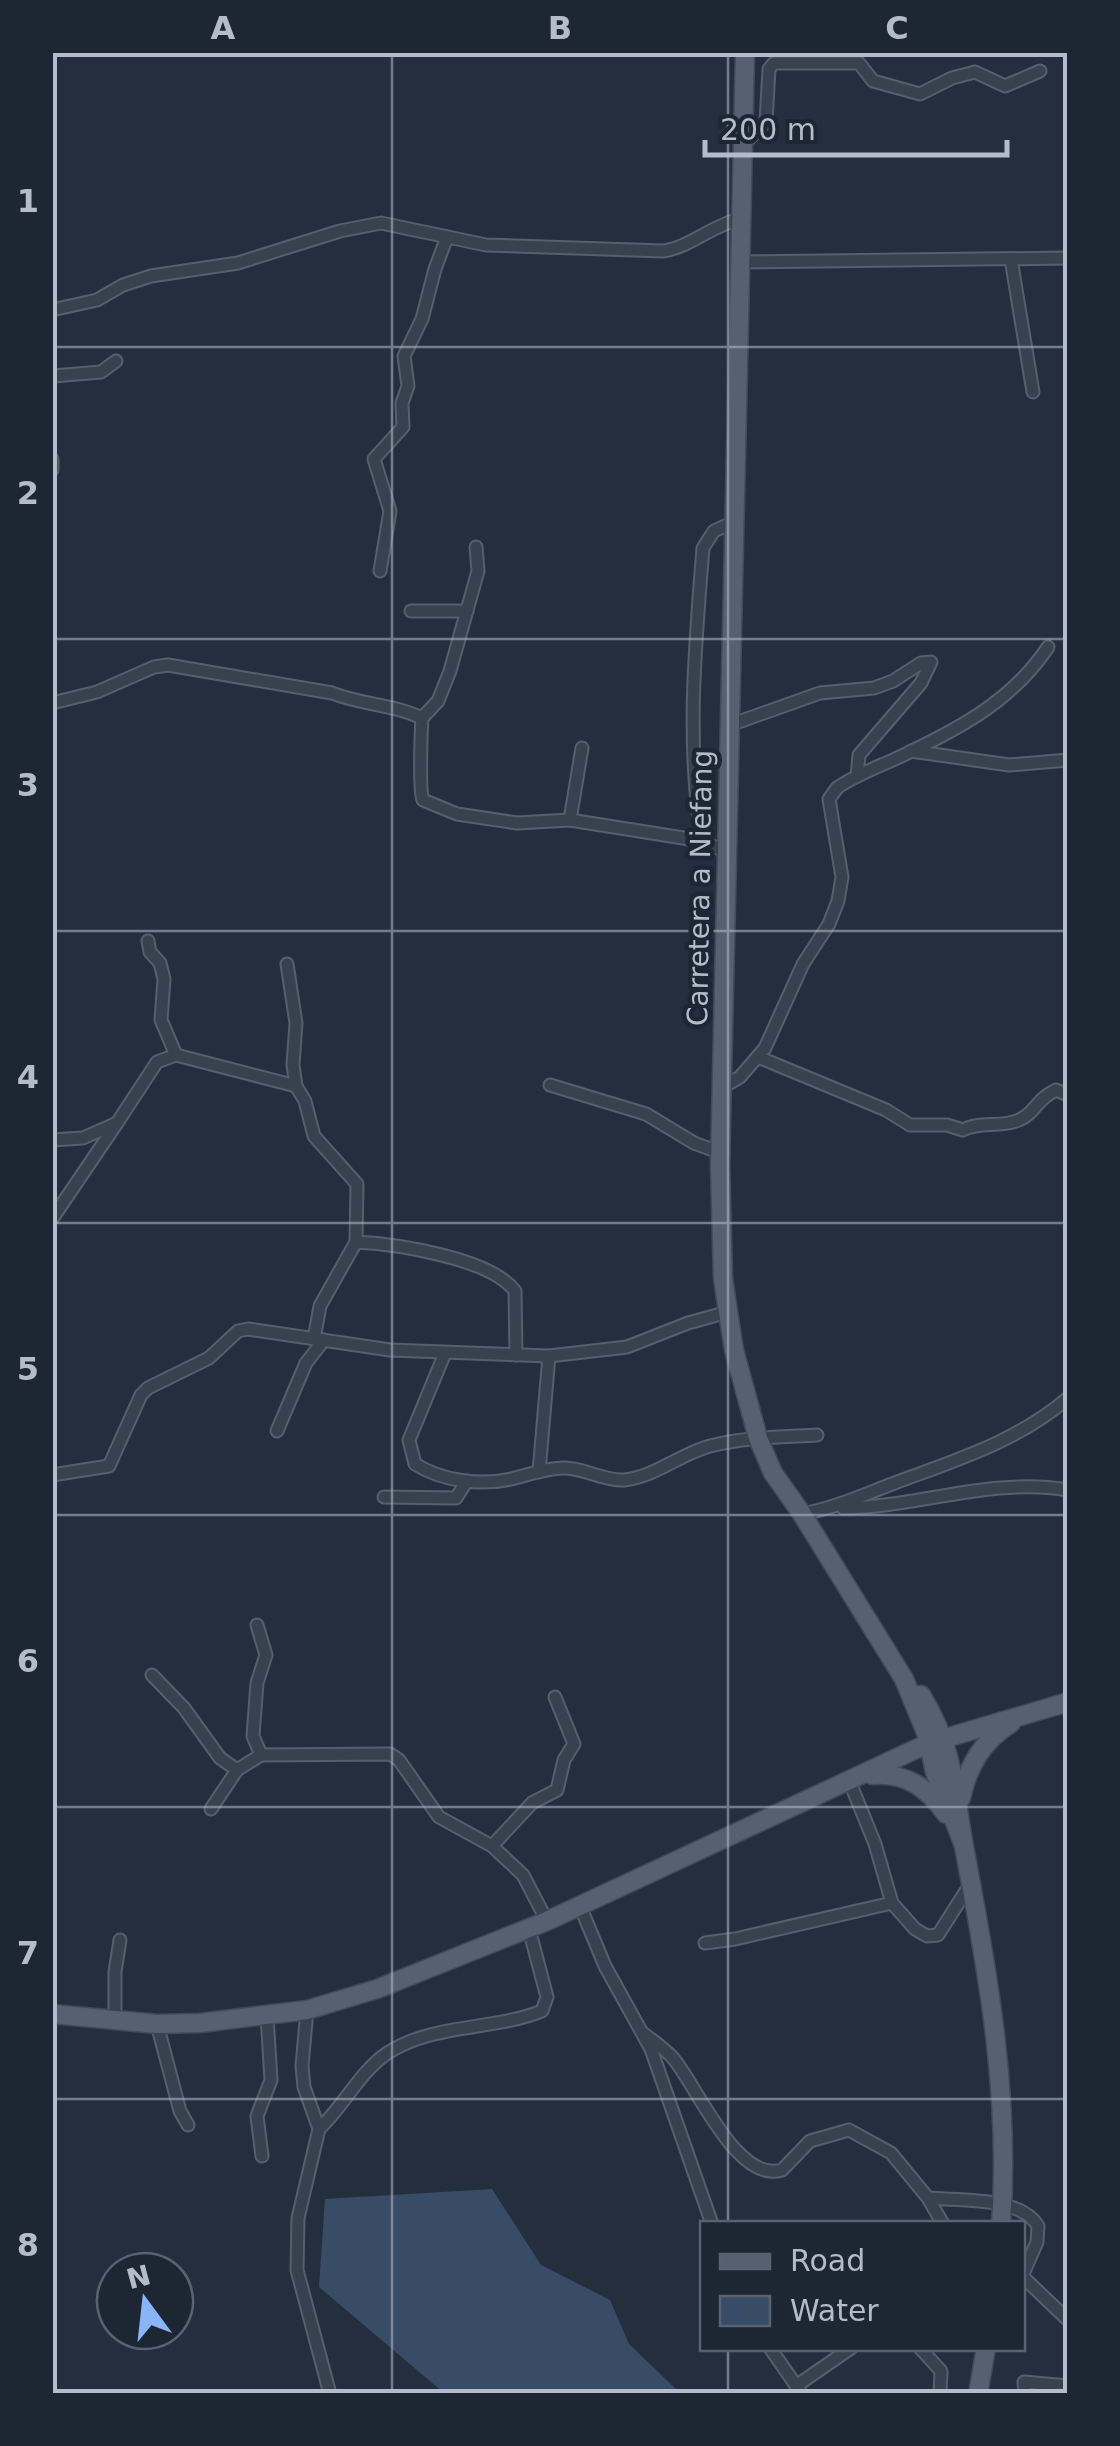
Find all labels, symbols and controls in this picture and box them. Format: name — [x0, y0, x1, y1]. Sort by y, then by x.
text: A — [211, 9, 236, 47]
text: B — [548, 9, 572, 47]
text: C — [885, 9, 909, 47]
scale bar — [705, 95, 1008, 157]
text: 200 m — [720, 112, 816, 147]
text: 1 — [17, 182, 39, 220]
text: 2 — [17, 474, 39, 512]
street label: Carretera a Niefang — [681, 750, 719, 1026]
text: 3 — [17, 766, 39, 804]
text: 4 — [17, 1058, 39, 1096]
text: 5 — [17, 1350, 39, 1388]
text: 6 — [17, 1642, 39, 1680]
text: 7 — [17, 1934, 39, 1972]
legend — [700, 2221, 1025, 2351]
text: 8 — [17, 2226, 39, 2264]
text: Road — [790, 2243, 865, 2278]
north arrow — [95, 2251, 195, 2351]
text: N — [123, 2258, 154, 2296]
text: Water — [790, 2293, 879, 2328]

